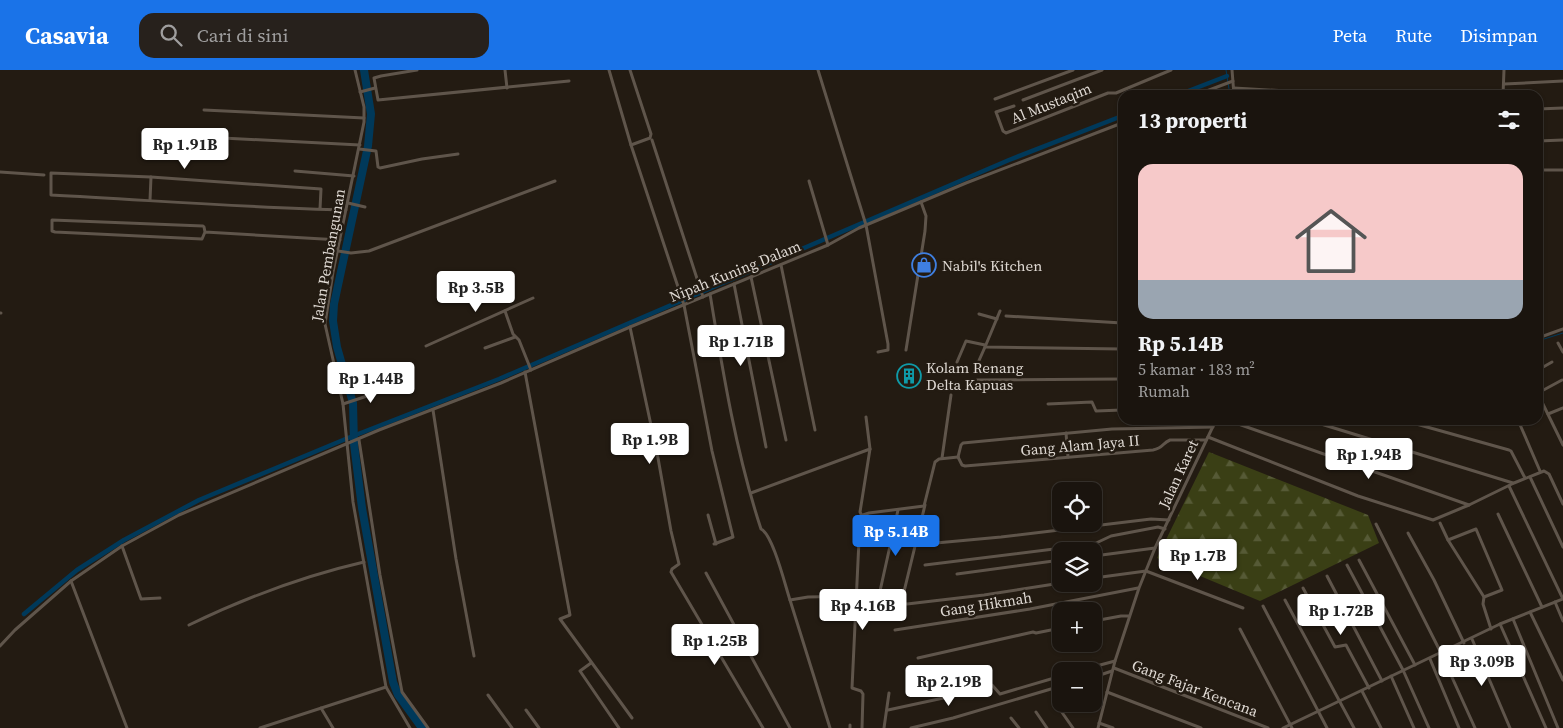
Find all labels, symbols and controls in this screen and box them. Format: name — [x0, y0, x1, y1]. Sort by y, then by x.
search box — [139, 13, 489, 58]
text: Casavia — [25, 19, 109, 52]
icon: search — [157, 21, 185, 49]
text: Cari di sini — [197, 22, 288, 48]
text: Peta — [1333, 23, 1367, 48]
text: Rute — [1395, 23, 1432, 48]
text: Disimpan — [1460, 23, 1538, 48]
street label: Al Mustaqim — [1008, 77, 1095, 129]
text: 13 properti — [1138, 106, 1247, 135]
icon: filters — [1495, 106, 1523, 134]
pin: Rp 1.91B — [133, 128, 237, 170]
text: Rp 1.91B — [152, 133, 218, 155]
street label: Jalan Pembangunan — [306, 187, 350, 324]
icon: home — [1286, 196, 1376, 286]
street label: Nipah Kuning Dalam — [666, 235, 804, 307]
shop icon: Nabil's Kitchen — [911, 252, 937, 278]
place label: Nabil's Kitchen — [942, 255, 1042, 276]
pin: Rp 3.5B — [430, 270, 522, 313]
text: Rp 3.5B — [448, 276, 504, 298]
pin: Rp 1.71B — [689, 324, 793, 367]
text: Rp 5.14B — [1138, 329, 1223, 358]
text: Rp 1.71B — [708, 330, 774, 352]
place label: Kolam Renang Delta Kapuas — [926, 357, 1024, 395]
text: 5 kamar · 183 m² — [1138, 358, 1255, 380]
pin: Rp 1.44B — [319, 362, 423, 404]
building icon: Kolam Renang Delta Kapuas — [896, 363, 922, 389]
text: Rp 1.44B — [338, 367, 404, 389]
text: Rumah — [1138, 380, 1190, 402]
pin: Rp 1.9B — [604, 422, 696, 465]
text: Rp 1.9B — [622, 428, 678, 450]
street label: Gang Alam Jaya II — [1020, 429, 1140, 461]
street label: Jalan Karet — [1153, 436, 1203, 513]
pin: Rp 1.94B — [1317, 438, 1421, 480]
text: Rp 1.94B — [1336, 443, 1402, 465]
map controls — [1052, 482, 1102, 712]
button: locate — [1052, 482, 1102, 532]
pin: Rp 5.14B — [844, 514, 948, 557]
text: Rp 5.14B — [863, 520, 929, 542]
pin: Rp 1.7B — [1152, 538, 1244, 581]
button: layers — [1052, 542, 1102, 592]
text: Rp 1.7B — [1170, 544, 1226, 566]
street label: Gang Hikmah — [939, 586, 1033, 622]
pin: Rp 4.16B — [811, 588, 915, 631]
text: Rp 4.16B — [830, 594, 896, 616]
pin: Rp 1.72B — [1289, 594, 1393, 636]
text: Rp 1.72B — [1308, 599, 1374, 621]
button: + — [1052, 602, 1102, 652]
pin: Rp 1.25B — [663, 624, 767, 666]
text: Rp 1.25B — [682, 629, 748, 651]
pin: Rp 3.09B — [1430, 644, 1534, 687]
text: Rp 3.09B — [1449, 650, 1515, 672]
street label: Gang Fajar Kencana — [1129, 654, 1261, 722]
button: − — [1052, 662, 1102, 712]
pin: Rp 2.19B — [897, 664, 1001, 707]
text: Rp 2.19B — [916, 670, 982, 692]

